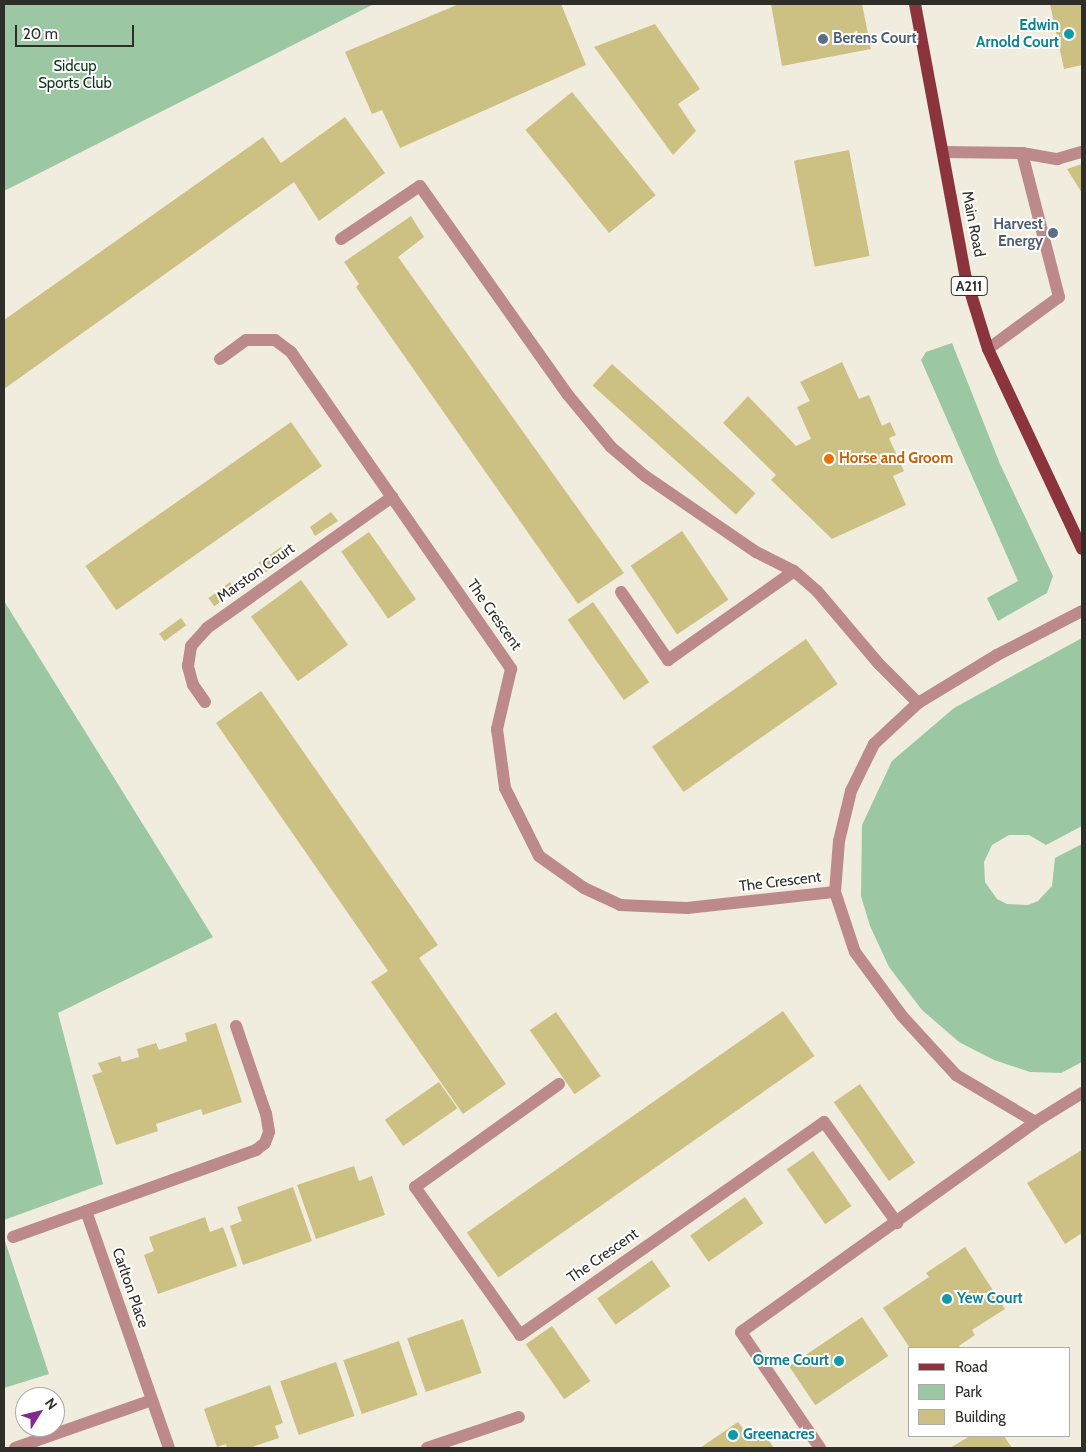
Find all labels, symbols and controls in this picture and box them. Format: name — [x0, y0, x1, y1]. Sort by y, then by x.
scale bar — [18, 15, 136, 47]
place label: Edwin Arnold Court — [976, 16, 1059, 51]
text: 20 m — [23, 25, 58, 43]
marker: Edwin Arnold Court — [1063, 28, 1075, 40]
place label: Berens Court — [833, 30, 917, 48]
marker: Berens Court — [817, 33, 829, 45]
park label: Sidcup Sports Club — [38, 57, 112, 92]
street label: Main Road — [958, 190, 988, 258]
place label: Harvest Energy — [993, 215, 1043, 250]
marker: Harvest Energy — [1047, 227, 1059, 239]
road number: A211 — [950, 274, 988, 298]
place label: Horse and Groom — [839, 450, 953, 468]
marker: Horse and Groom — [823, 453, 835, 465]
street label: Marston Court — [214, 540, 298, 606]
street label: The Crescent — [463, 576, 525, 654]
street label: The Crescent — [738, 868, 822, 896]
street label: The Crescent — [564, 1225, 642, 1287]
street label: Carlton Place — [108, 1246, 152, 1330]
place label: Yew Court — [957, 1290, 1023, 1308]
marker: Yew Court — [941, 1293, 953, 1305]
legend — [908, 1347, 1071, 1437]
place label: Orme Court — [753, 1352, 829, 1370]
marker: Orme Court — [833, 1355, 845, 1367]
text: Road — [955, 1358, 988, 1376]
text: Park — [955, 1383, 982, 1401]
north arrow — [15, 1387, 65, 1437]
text: N — [41, 1394, 62, 1413]
text: Building — [955, 1408, 1006, 1426]
place label: Greenacres — [743, 1426, 815, 1444]
marker: Greenacres — [727, 1429, 739, 1441]

